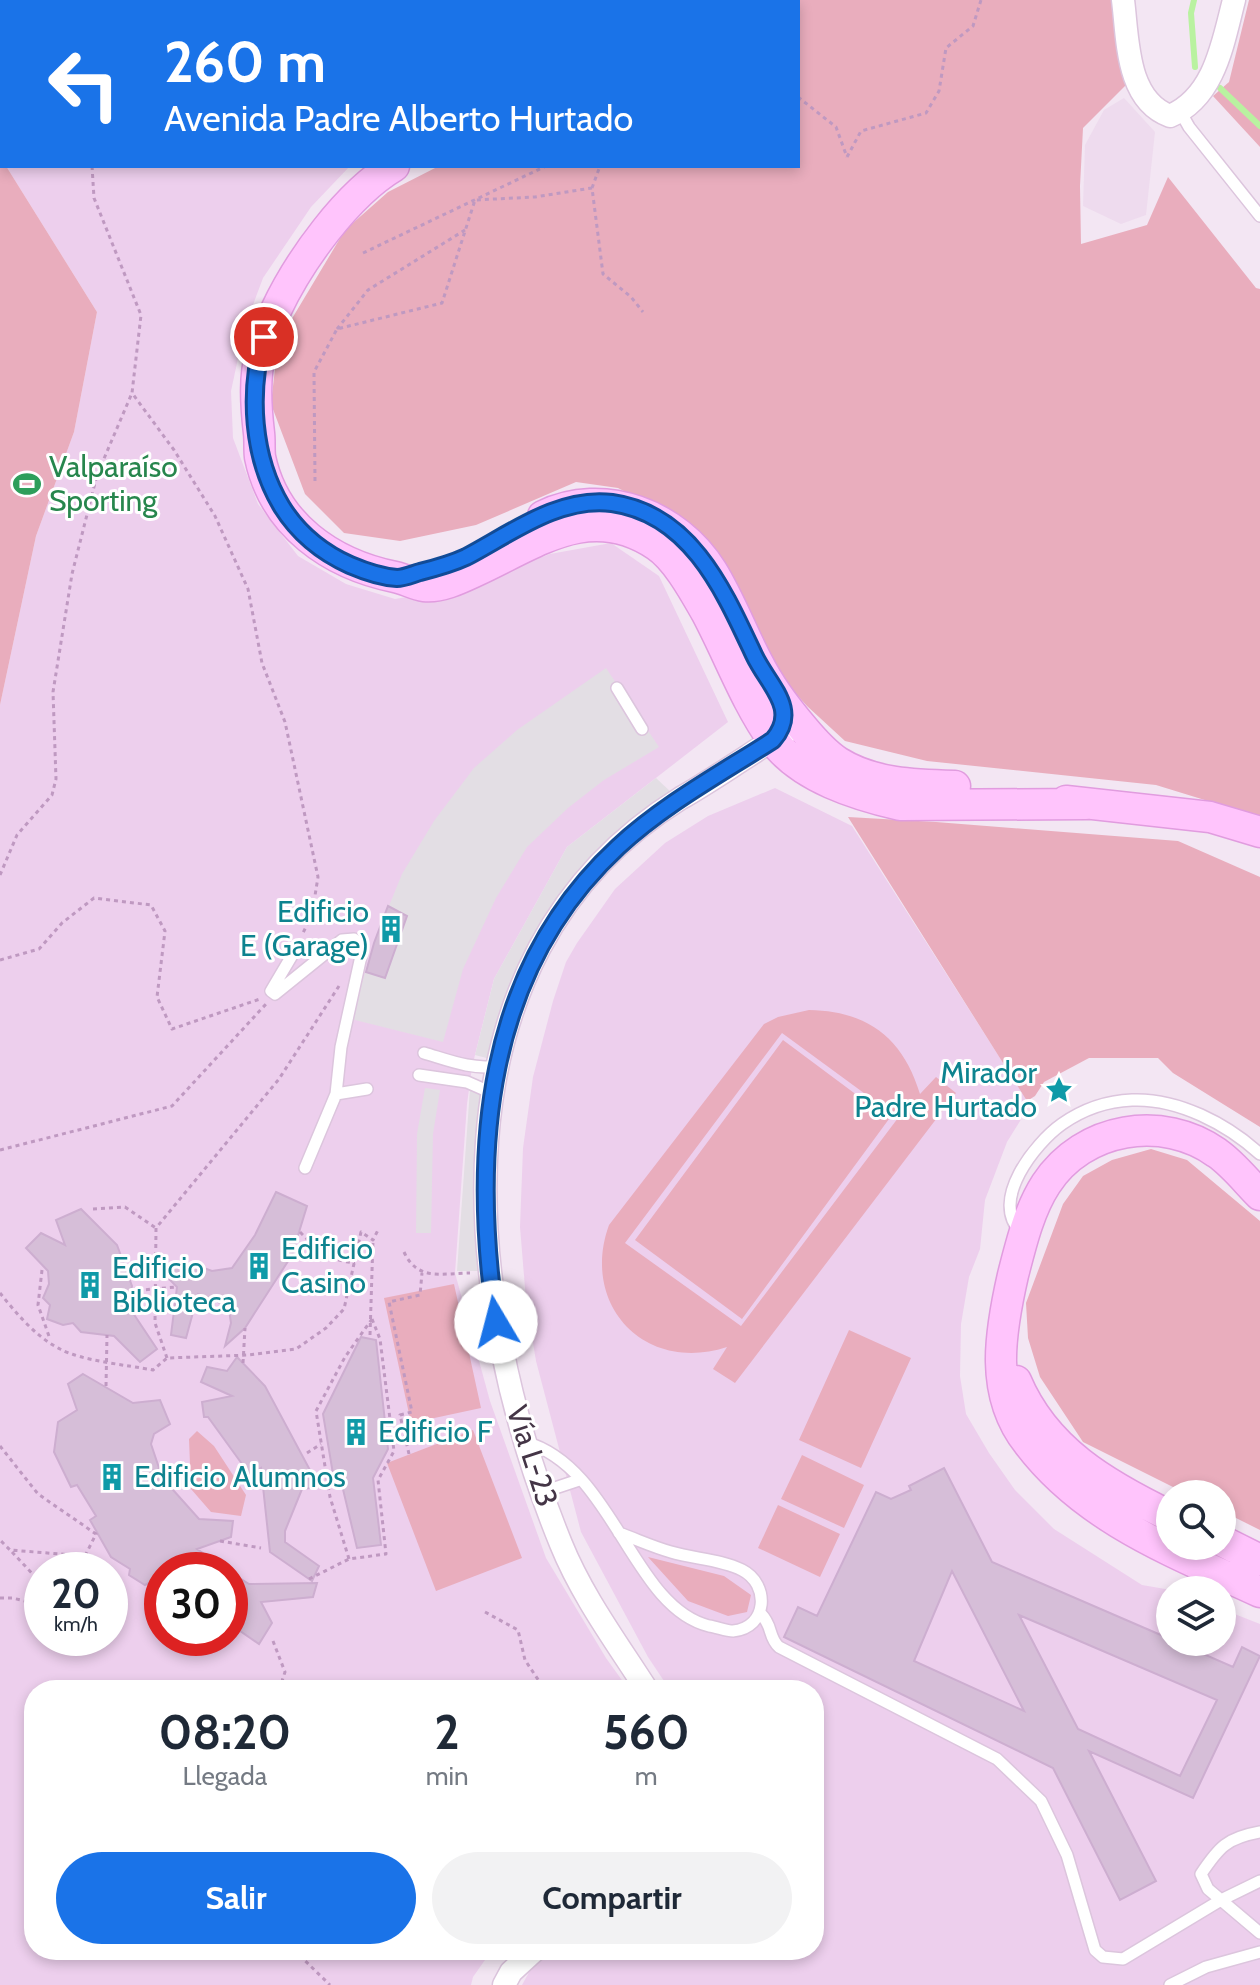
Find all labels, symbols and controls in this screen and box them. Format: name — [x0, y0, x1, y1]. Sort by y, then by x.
text: 260 m — [164, 28, 326, 96]
icon: left — [32, 32, 136, 136]
text: Avenida Padre Alberto Hurtado — [164, 96, 633, 140]
pin — [230, 303, 298, 371]
icon: arrive — [242, 315, 286, 359]
place label: Valparaíso Sporting — [49, 448, 178, 519]
sports icon: Valparaíso Sporting — [12, 469, 42, 499]
place label: Edificio E (Garage) — [240, 893, 369, 964]
building icon: Edificio E (Garage) — [376, 914, 406, 944]
place label: Mirador Padre Hurtado — [854, 1054, 1038, 1125]
place icon: Mirador Padre Hurtado — [1044, 1075, 1074, 1105]
place label: Edificio Casino — [281, 1230, 373, 1301]
place label: Edificio Biblioteca — [112, 1249, 236, 1320]
building icon: Edificio Casino — [244, 1251, 274, 1281]
building icon: Edificio Biblioteca — [75, 1270, 105, 1300]
position arrow — [454, 1280, 538, 1364]
street label: Vía L-23 — [499, 1400, 566, 1511]
place label: Edificio F — [378, 1413, 493, 1450]
building icon: Edificio F — [341, 1417, 371, 1447]
place label: Edificio Alumnos — [134, 1458, 346, 1495]
building icon: Edificio Alumnos — [97, 1462, 127, 1492]
map controls — [1156, 1480, 1236, 1656]
button: search — [1156, 1480, 1236, 1560]
speed limit sign: 30 — [144, 1552, 248, 1656]
text: 20 — [51, 1569, 101, 1618]
button: layers — [1156, 1576, 1236, 1656]
text: km/h — [54, 1612, 98, 1636]
text: 08:20 — [158, 1703, 291, 1761]
text: 2 — [434, 1703, 460, 1761]
text: 560 — [603, 1703, 690, 1761]
text: Llegada — [182, 1760, 267, 1792]
text: min — [426, 1760, 469, 1792]
text: m — [635, 1760, 658, 1792]
button: Salir — [56, 1852, 416, 1944]
button: Compartir — [432, 1852, 792, 1944]

